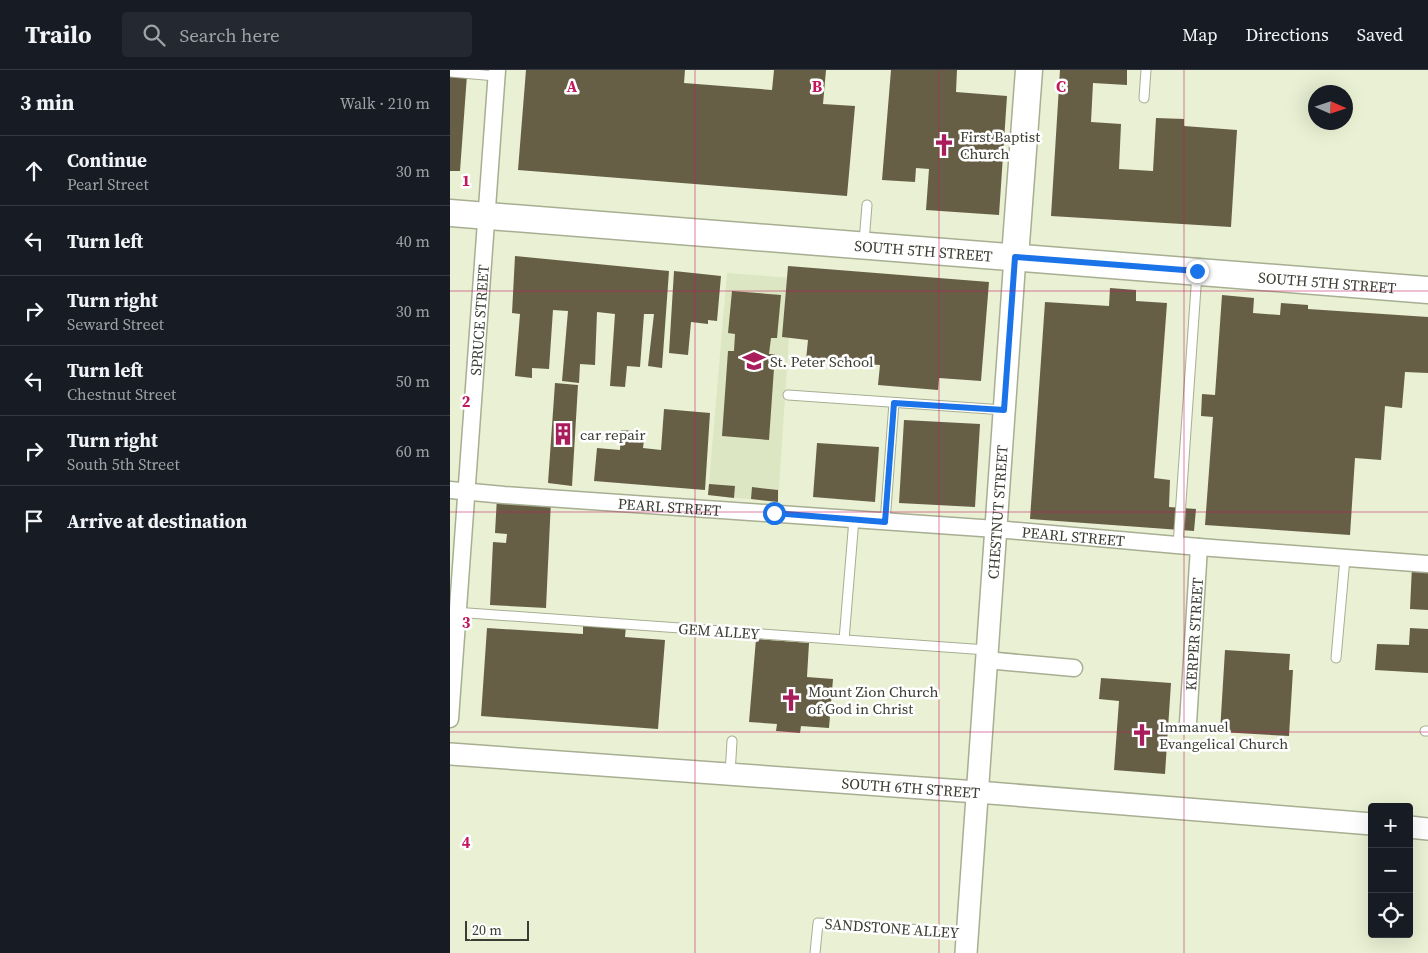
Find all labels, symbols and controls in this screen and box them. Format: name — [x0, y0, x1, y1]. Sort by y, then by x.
search box — [122, 12, 472, 57]
text: Trailo — [25, 18, 92, 51]
icon: search — [140, 21, 168, 49]
text: Search here — [180, 22, 280, 48]
text: Map — [1182, 22, 1218, 47]
text: Directions — [1246, 22, 1329, 47]
text: Saved — [1357, 22, 1403, 47]
text: A — [567, 75, 578, 97]
text: B — [812, 75, 823, 97]
text: C — [1056, 75, 1066, 97]
north arrow — [1308, 85, 1353, 130]
text: 3 min — [20, 88, 75, 117]
text: Walk · 210 m — [340, 92, 430, 114]
place label: First Baptist Church — [960, 126, 1040, 164]
church icon: First Baptist Church — [931, 132, 957, 158]
text: Continue — [67, 147, 147, 173]
icon: ahead — [20, 157, 48, 185]
text: 30 m — [396, 160, 430, 182]
text: 1 — [462, 169, 470, 191]
text: Pearl Street — [67, 173, 149, 195]
icon: left — [20, 227, 48, 255]
text: Turn left — [67, 228, 143, 254]
text: 40 m — [396, 230, 430, 252]
street label: SOUTH 5TH STREET — [854, 234, 993, 266]
route end — [1186, 260, 1209, 283]
street label: SPRUCE STREET — [464, 264, 493, 376]
street label: SOUTH 5TH STREET — [1257, 266, 1397, 298]
text: Turn right — [67, 287, 158, 313]
icon: right — [20, 297, 48, 325]
text: 30 m — [396, 300, 430, 322]
text: Seward Street — [67, 313, 164, 335]
school or university icon: St. Peter School — [741, 348, 767, 374]
place label: St. Peter School — [770, 351, 874, 372]
text: Turn left — [67, 357, 143, 383]
icon: left — [20, 367, 48, 395]
text: 50 m — [396, 370, 430, 392]
text: Chestnut Street — [67, 383, 176, 405]
text: 2 — [462, 390, 471, 412]
building icon: car repair — [550, 421, 576, 447]
place label: car repair — [580, 424, 646, 445]
text: Turn right — [67, 427, 158, 453]
icon: right — [20, 437, 48, 465]
text: 60 m — [396, 440, 430, 462]
street label: CHESTNUT STREET — [982, 444, 1012, 580]
text: South 5th Street — [67, 453, 180, 475]
street label: PEARL STREET — [617, 492, 722, 520]
route start — [763, 502, 786, 525]
icon: arrive — [20, 507, 48, 535]
text: Arrive at destination — [67, 508, 247, 534]
street label: PEARL STREET — [1021, 521, 1126, 551]
street label: KERPER STREET — [1180, 577, 1208, 691]
text: 3 — [462, 611, 471, 633]
street label: GEM ALLEY — [678, 618, 761, 644]
place label: Mount Zion Church of God in Christ — [808, 681, 939, 719]
church icon: Mount Zion Church of God in Christ — [778, 687, 804, 713]
place label: Immanuel Evangelical Church — [1159, 716, 1288, 754]
church icon: Immanuel Evangelical Church — [1129, 722, 1155, 748]
street label: SOUTH 6TH STREET — [841, 772, 981, 803]
map controls — [1368, 803, 1413, 938]
button: + — [1368, 803, 1413, 848]
text: 4 — [462, 831, 471, 853]
button: − — [1368, 848, 1413, 893]
button: locate — [1368, 893, 1413, 938]
street label: SANDSTONE ALLEY — [824, 913, 960, 943]
scale bar — [465, 918, 529, 941]
text: 20 m — [472, 920, 502, 940]

